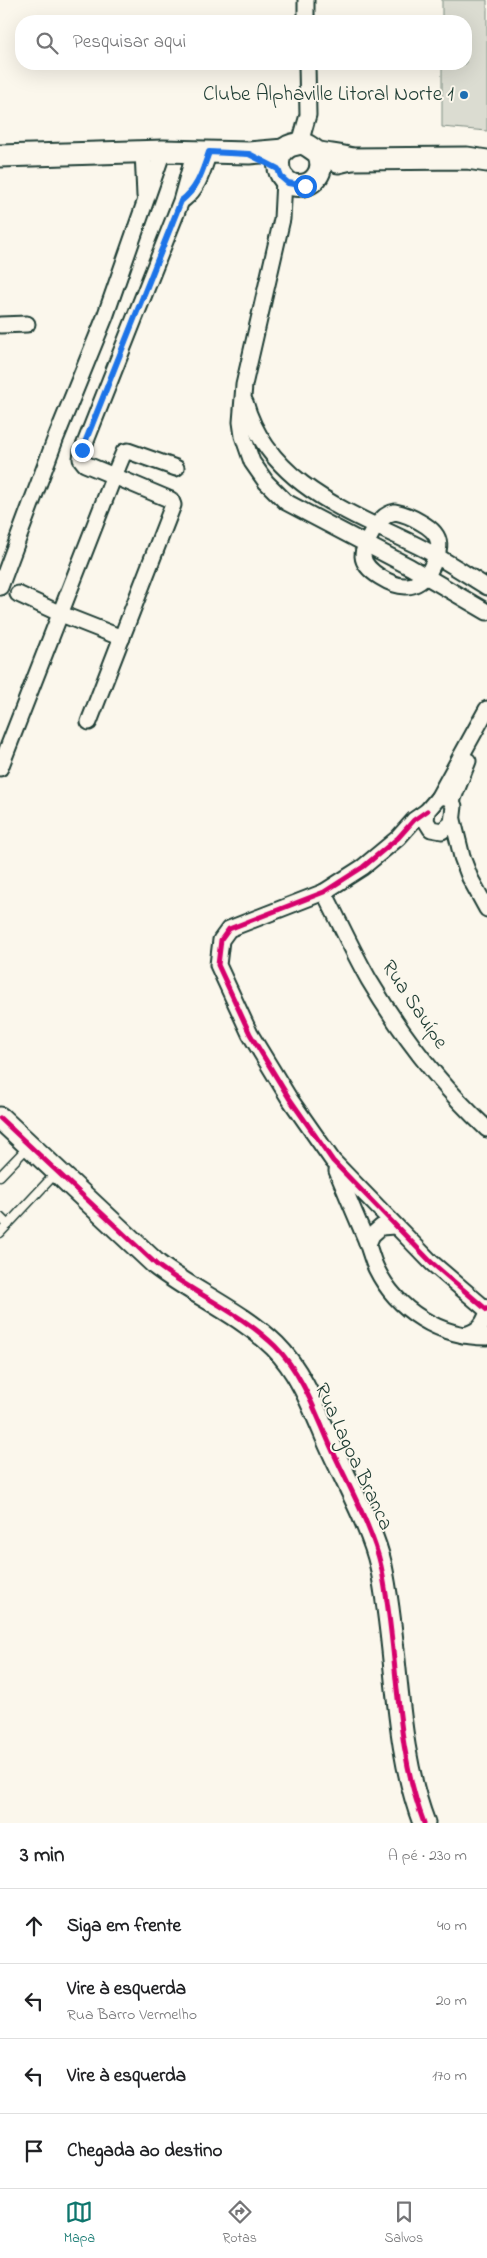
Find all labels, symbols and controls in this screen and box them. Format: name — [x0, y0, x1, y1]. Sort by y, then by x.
search box — [15, 15, 472, 70]
icon: search — [33, 29, 61, 57]
text: Pesquisar aqui — [73, 29, 186, 56]
place label: Clube Alphaville Litoral Norte 1 — [203, 80, 454, 110]
marker: Clube Alphaville Litoral Norte 1 — [458, 89, 470, 101]
route start — [294, 175, 317, 198]
route end — [71, 439, 94, 462]
street label: Rua Sauípe — [373, 955, 455, 1056]
street label: Rua Lagoa Branca — [304, 1379, 400, 1536]
text: 3 min — [20, 1841, 64, 1871]
text: A pé · 230 m — [388, 1844, 467, 1868]
icon: ahead — [20, 1912, 48, 1940]
text: Siga em frente — [67, 1913, 181, 1940]
text: 40 m — [437, 1914, 467, 1938]
text: Vire à esquerda — [67, 1976, 186, 2003]
icon: left — [20, 1987, 48, 2015]
text: 20 m — [436, 1989, 467, 2013]
text: Rua Barro Vermelho — [67, 2003, 197, 2027]
icon: left — [20, 2062, 48, 2090]
text: Vire à esquerda — [67, 2063, 186, 2090]
text: 170 m — [432, 2064, 467, 2088]
icon: arrive — [20, 2137, 48, 2165]
text: Chegada ao destino — [67, 2138, 222, 2165]
tab: Mapa — [64, 2198, 95, 2249]
tab: Rotas — [223, 2198, 257, 2249]
tab: Salvos — [384, 2198, 423, 2249]

